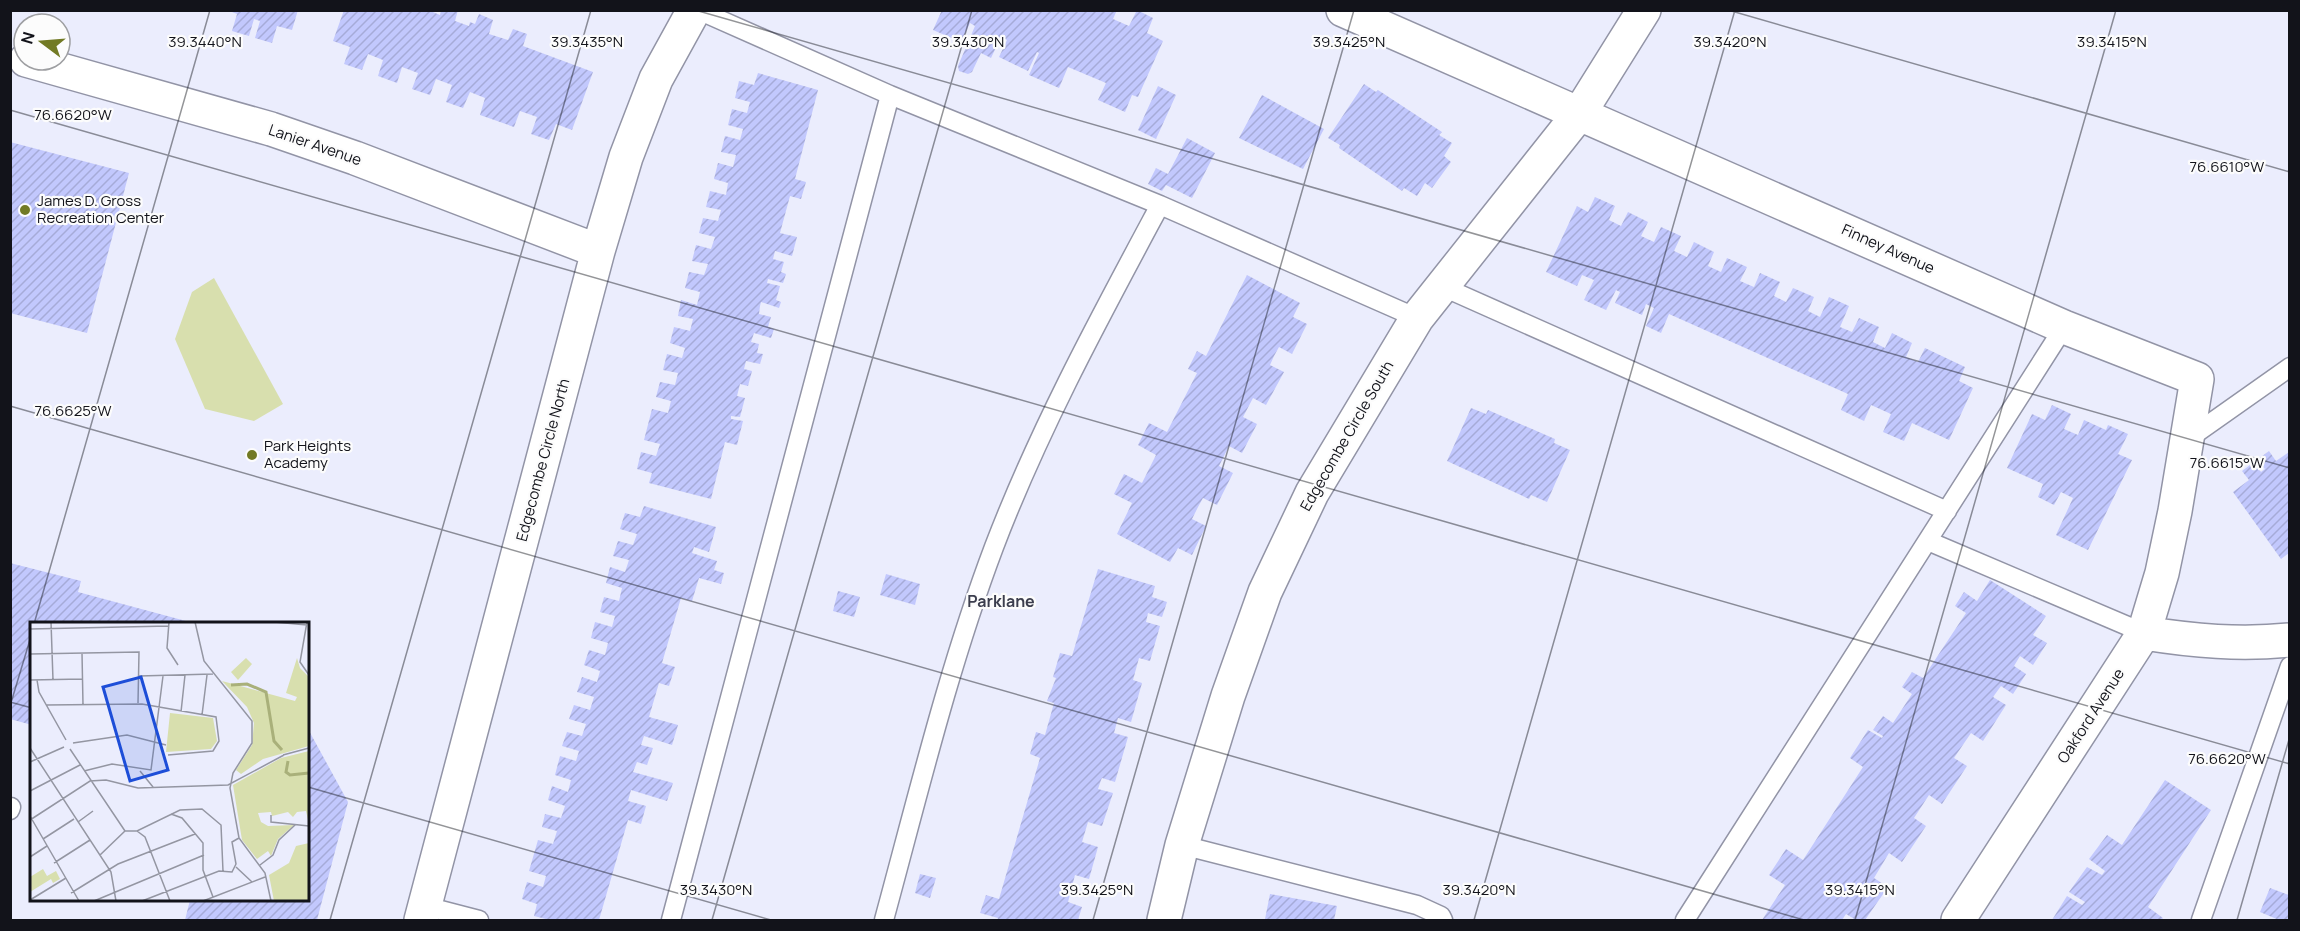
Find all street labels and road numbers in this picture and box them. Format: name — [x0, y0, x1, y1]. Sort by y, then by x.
street label: Lanier Avenue — [266, 119, 365, 170]
street label: Finney Avenue — [1838, 219, 1938, 279]
street label: Edgecombe Circle South — [1295, 357, 1398, 515]
street label: Edgecombe Circle North — [511, 376, 574, 544]
street label: Oakford Avenue — [2052, 664, 2129, 767]

